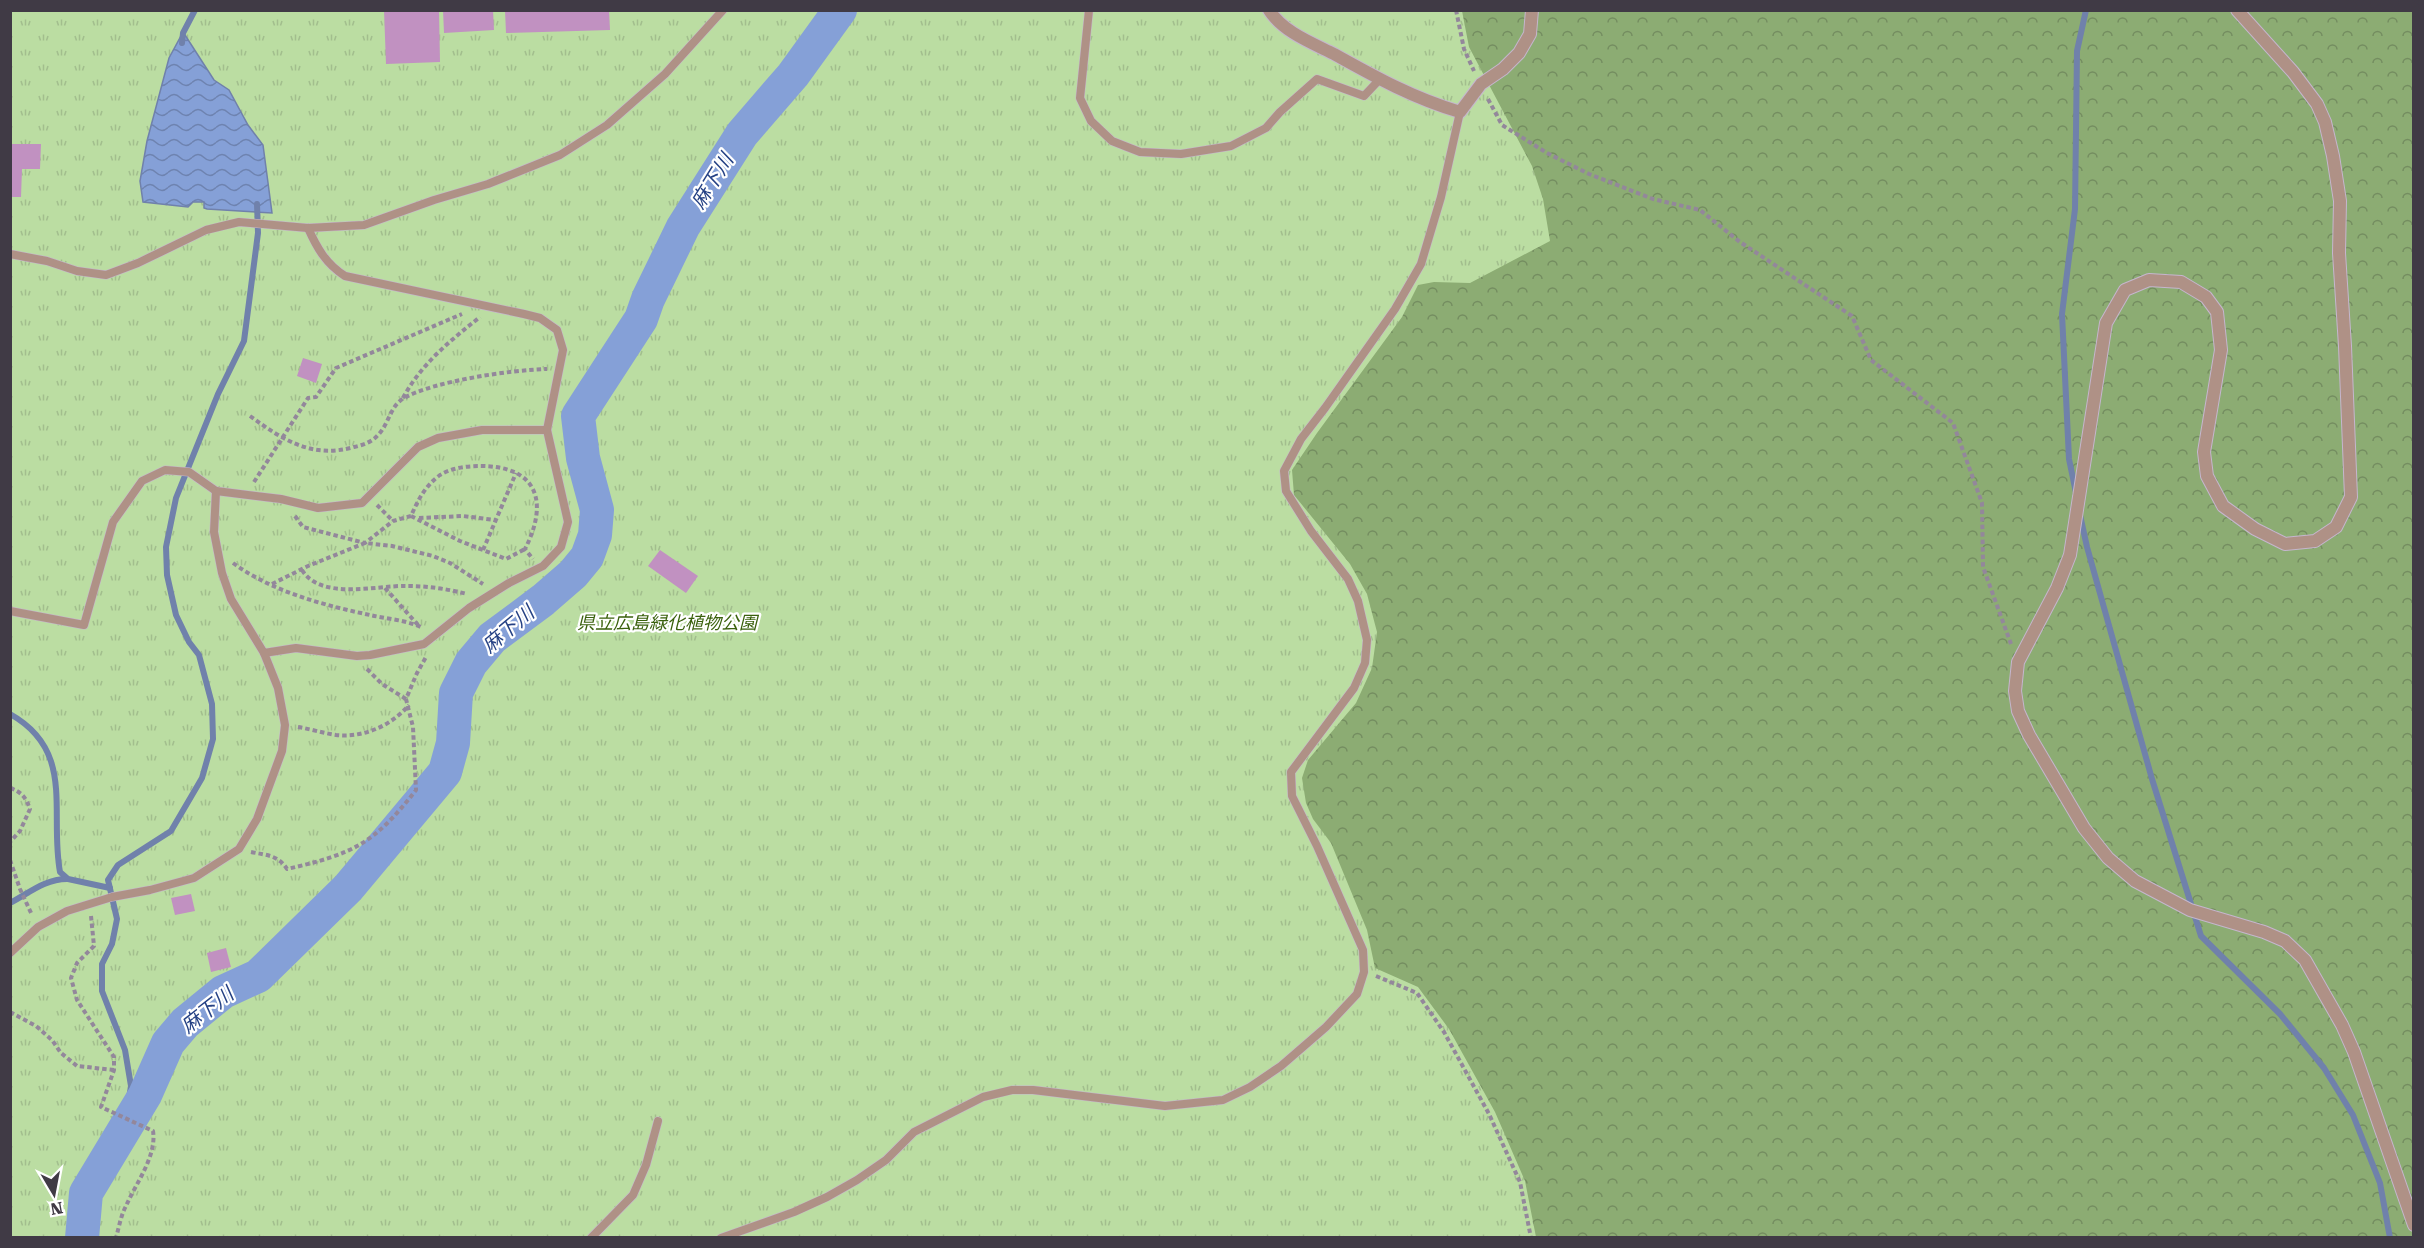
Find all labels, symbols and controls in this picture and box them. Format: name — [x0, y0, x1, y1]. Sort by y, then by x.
water label: 麻下川 — [686, 148, 739, 213]
water label: 麻下川 — [477, 599, 540, 657]
park label: 県立広島緑化植物公園 — [577, 612, 760, 633]
water label: 麻下川 — [176, 981, 240, 1038]
north arrow — [24, 1164, 84, 1224]
text: N — [49, 1198, 64, 1219]

